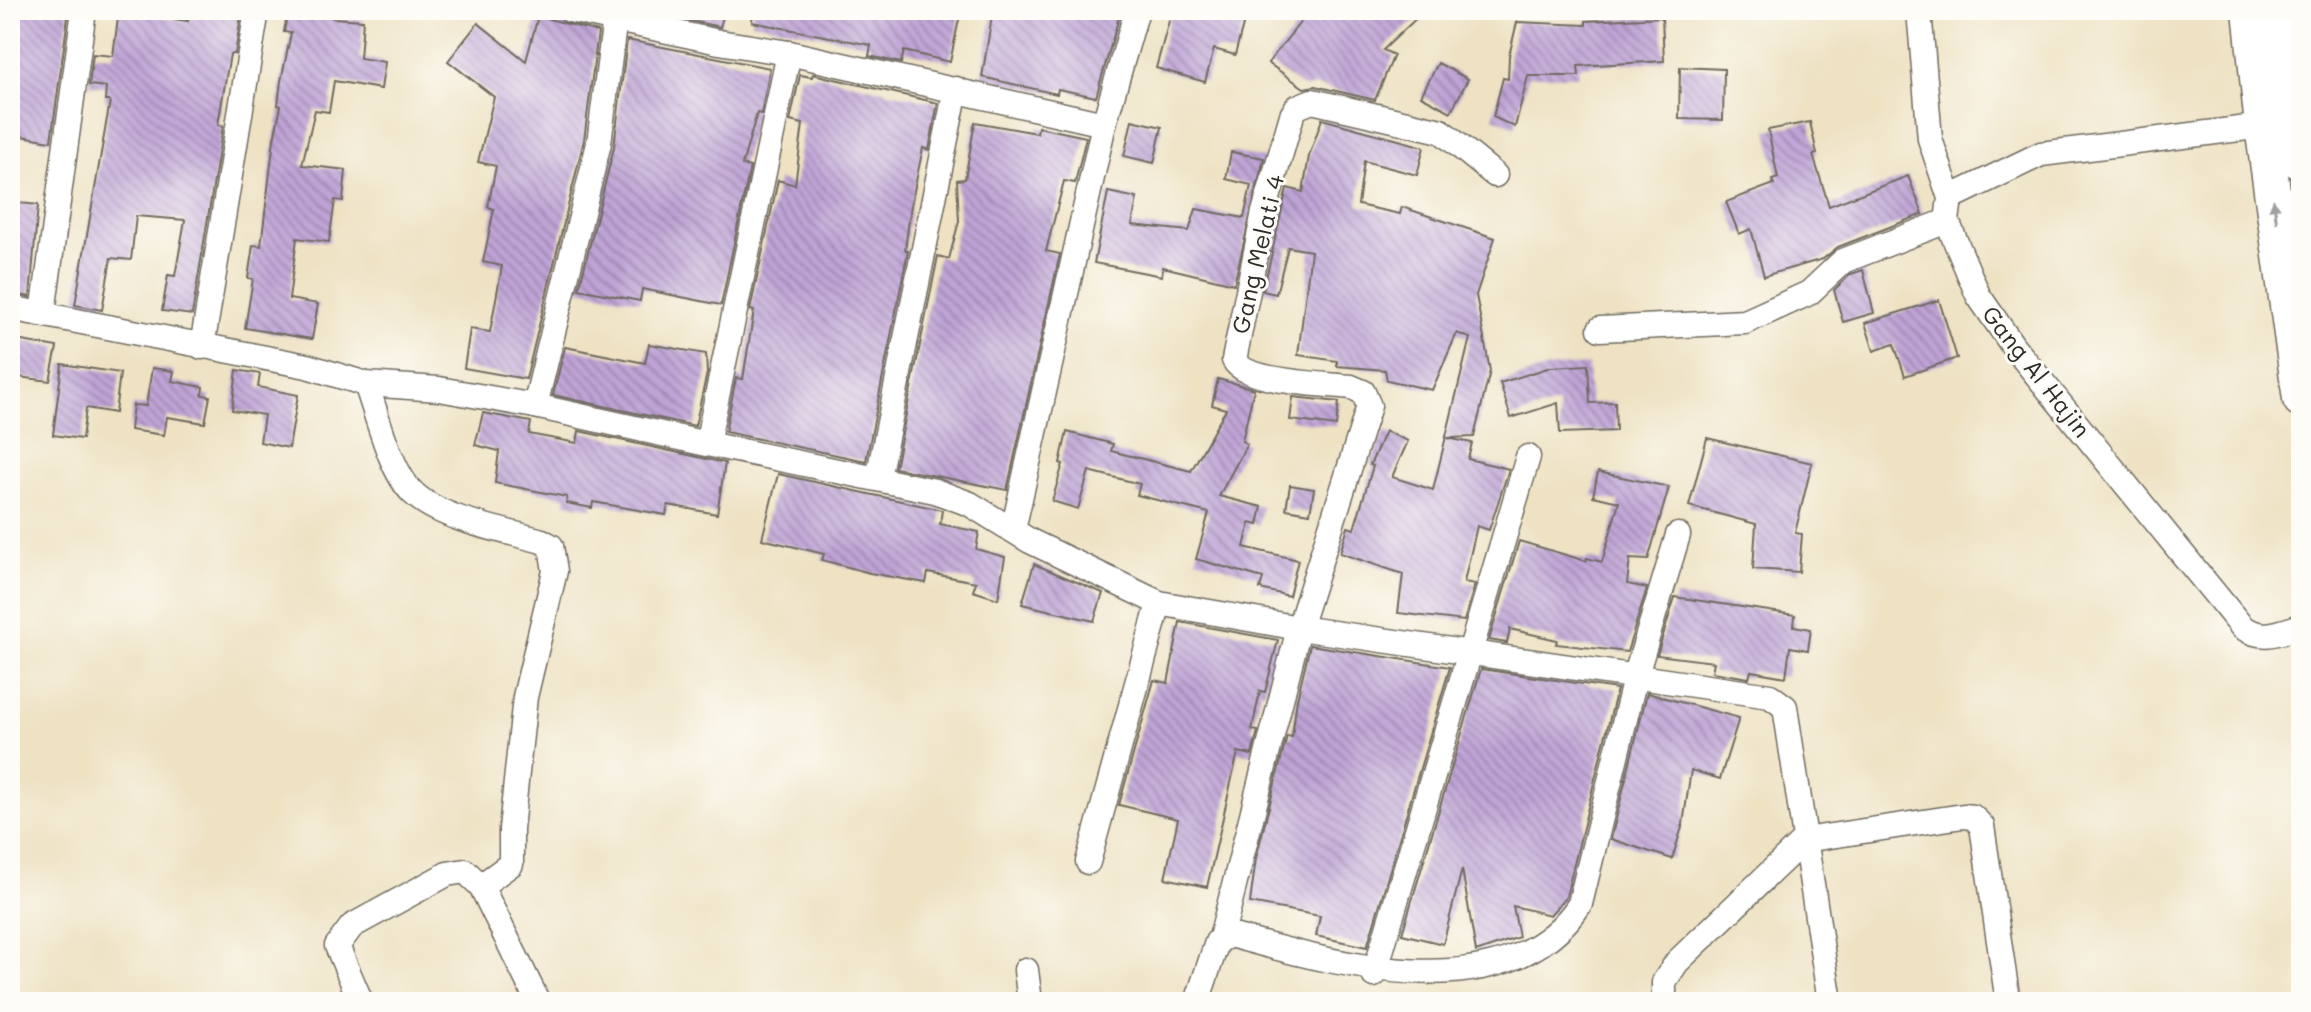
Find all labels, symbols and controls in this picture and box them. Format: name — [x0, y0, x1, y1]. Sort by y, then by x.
street label: Gang Melati 4 — [1224, 171, 1290, 337]
one-way arrow — [2268, 198, 2281, 223]
street label: Gang Al Hajin — [1976, 299, 2098, 443]

